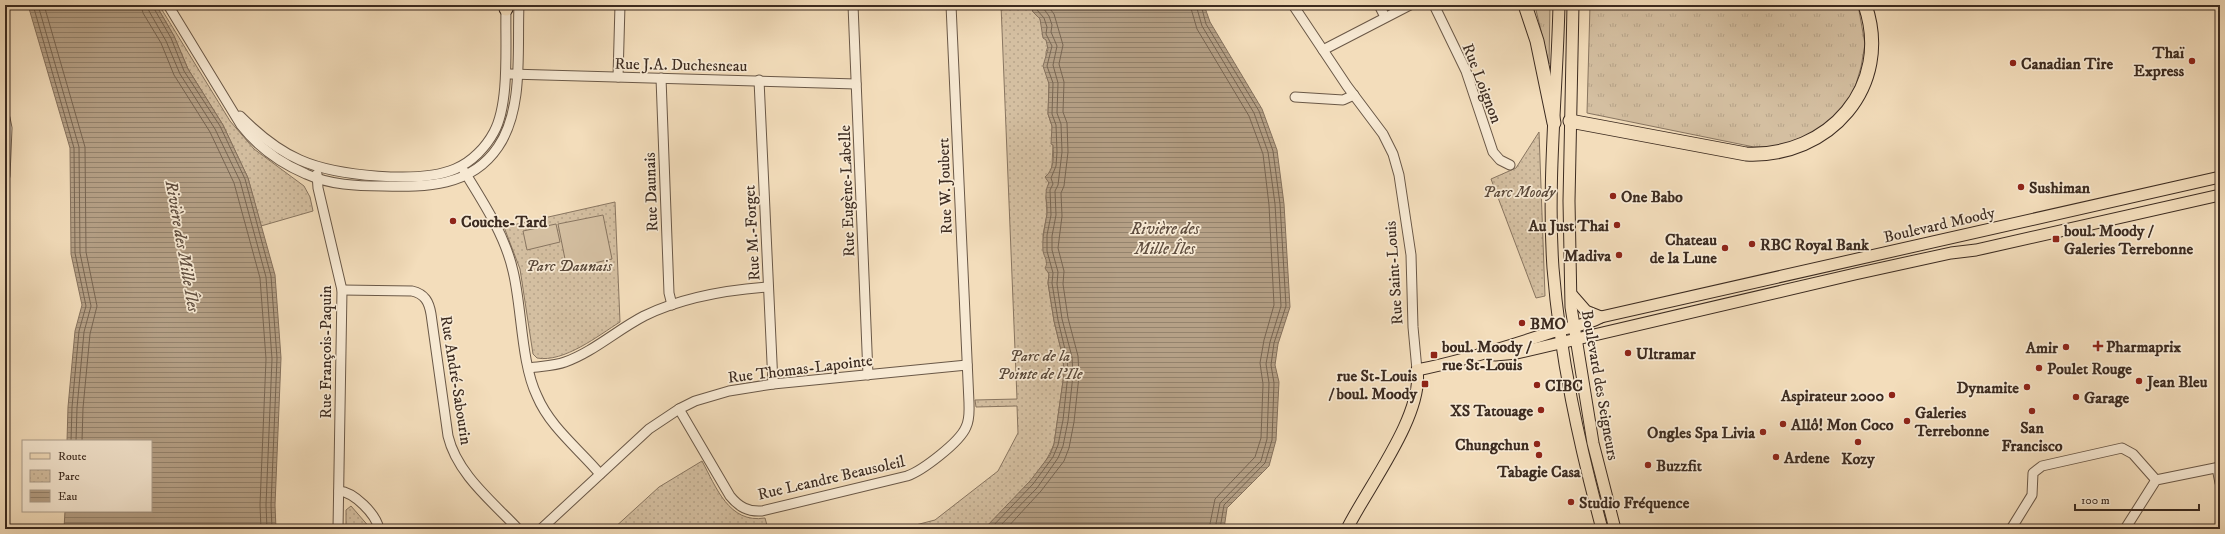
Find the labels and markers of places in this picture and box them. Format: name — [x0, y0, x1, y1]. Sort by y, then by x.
place label: Thaï Express — [2134, 43, 2185, 81]
place label: Canadian Tire — [2021, 54, 2113, 74]
marker: Thaï Express — [2187, 56, 2197, 66]
marker: Canadian Tire — [2008, 58, 2018, 68]
place label: Sushiman — [2029, 178, 2091, 198]
marker: Sushiman — [2016, 182, 2026, 192]
place label: One Babo — [1621, 187, 1683, 207]
marker: One Babo — [1608, 191, 1618, 201]
place label: Couche-Tard — [461, 212, 548, 232]
marker: Couche-Tard — [448, 216, 458, 226]
place label: Au Just Thai — [1528, 216, 1609, 236]
marker: Au Just Thai — [1612, 220, 1622, 230]
place label: boul. Moody / Galeries Terrebonne — [2063, 221, 2193, 259]
place label: Chateau de la Lune — [1650, 230, 1717, 268]
marker: boul. Moody / Galeries Terrebonne — [2051, 234, 2061, 244]
place label: RBC Royal Bank — [1760, 235, 1870, 255]
marker: RBC Royal Bank — [1747, 239, 1757, 249]
marker: Chateau de la Lune — [1720, 243, 1730, 253]
place label: Madiva — [1564, 246, 1612, 266]
marker: Madiva — [1614, 250, 1624, 260]
place label: BMO — [1530, 314, 1566, 334]
marker: BMO — [1517, 318, 1527, 328]
place label: boul. Moody / rue St-Louis — [1441, 337, 1532, 375]
place label: Pharmaprix — [2106, 337, 2181, 357]
place label: Amir — [2025, 338, 2059, 358]
marker: Pharmaprix — [2093, 341, 2103, 351]
marker: Amir — [2061, 342, 2071, 352]
place label: Ultramar — [1636, 344, 1697, 364]
marker: Ultramar — [1623, 348, 1633, 358]
marker: boul. Moody / rue St-Louis — [1429, 350, 1439, 360]
place label: Poulet Rouge — [2047, 359, 2132, 379]
marker: Poulet Rouge — [2034, 363, 2044, 373]
place label: rue St-Louis / boul. Moody — [1328, 366, 1418, 404]
place label: Jean Bleu — [2145, 372, 2208, 392]
place label: CIBC — [1545, 376, 1583, 396]
marker: Jean Bleu — [2134, 376, 2144, 386]
place label: Dynamite — [1956, 378, 2019, 398]
marker: rue St-Louis / boul. Moody — [1420, 379, 1430, 389]
marker: CIBC — [1532, 380, 1542, 390]
marker: Dynamite — [2022, 382, 2032, 392]
place label: Aspirateur 2000 — [1780, 386, 1884, 406]
place label: Garage — [2084, 388, 2130, 408]
marker: Aspirateur 2000 — [1887, 390, 1897, 400]
marker: Garage — [2071, 392, 2081, 402]
place label: XS Tatouage — [1450, 401, 1533, 421]
place label: Galeries Terrebonne — [1914, 403, 1990, 441]
marker: XS Tatouage — [1536, 405, 1546, 415]
marker: San Francisco — [2027, 406, 2037, 416]
place label: Allô! Mon Coco — [1790, 415, 1894, 435]
marker: Galeries Terrebonne — [1902, 416, 1912, 426]
place label: San Francisco — [2001, 418, 2063, 456]
marker: Allô! Mon Coco — [1778, 419, 1788, 429]
place label: Ongles Spa Livia — [1647, 423, 1756, 443]
marker: Ongles Spa Livia — [1758, 427, 1768, 437]
place label: Chungchun — [1455, 435, 1530, 455]
marker: Kozy — [1853, 437, 1863, 447]
marker: Chungchun — [1532, 439, 1542, 449]
place label: Ardene — [1783, 448, 1830, 468]
place label: Kozy — [1841, 449, 1875, 469]
marker: Tabagie Casa — [1534, 450, 1544, 460]
marker: Ardene — [1771, 452, 1781, 462]
place label: Buzzfit — [1656, 456, 1703, 476]
marker: Buzzfit — [1643, 460, 1653, 470]
place label: Tabagie Casa — [1496, 462, 1582, 482]
place label: Studio Fréquence — [1579, 493, 1690, 514]
marker: Studio Fréquence — [1566, 497, 1576, 507]

